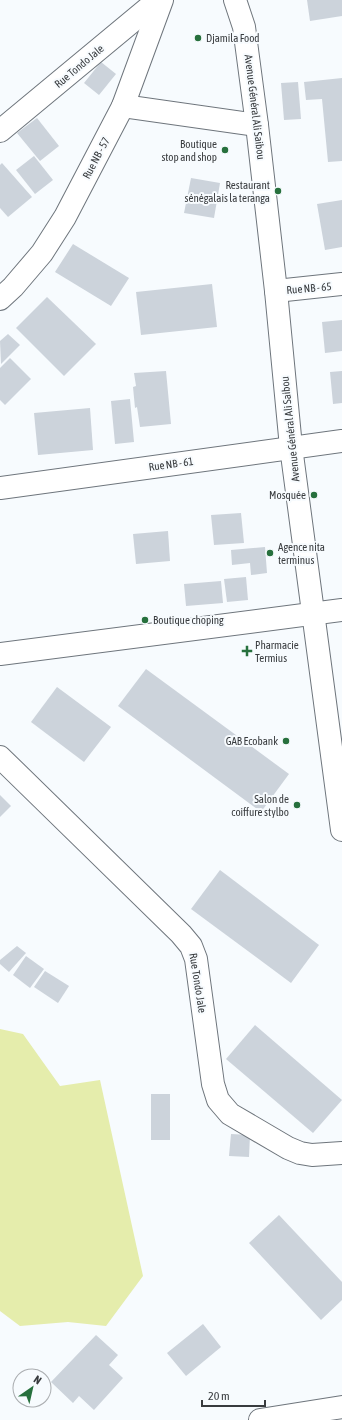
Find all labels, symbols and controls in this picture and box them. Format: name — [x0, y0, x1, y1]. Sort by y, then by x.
place label: Djamila Food — [206, 32, 260, 44]
marker: Djamila Food — [193, 33, 203, 43]
street label: Rue Tondo Jale — [52, 42, 106, 90]
street label: Avenue Général Ali Saibou — [243, 54, 267, 160]
street label: Rue NB - 57 — [80, 135, 112, 181]
place label: Boutique stop and shop — [161, 138, 217, 163]
marker: Boutique stop and shop — [220, 145, 230, 155]
place label: Restaurant sénégalais la teranga — [185, 179, 270, 204]
marker: Restaurant sénégalais la teranga — [273, 186, 283, 196]
street label: Rue NB - 65 — [286, 280, 332, 296]
street label: Avenue Général Ali Saibou — [278, 376, 302, 482]
street label: Rue NB - 61 — [148, 455, 194, 473]
place label: Mosquée — [269, 489, 306, 501]
marker: Mosquée — [309, 490, 319, 500]
place label: Agence nita terminus — [278, 541, 325, 566]
marker: Agence nita terminus — [265, 548, 275, 558]
place label: Boutique choping — [153, 614, 224, 626]
marker: Boutique choping — [140, 615, 150, 625]
place label: Pharmacie Termius — [255, 639, 299, 664]
marker: Pharmacie Termius — [242, 646, 252, 656]
place label: GAB Ecobank — [226, 735, 278, 747]
marker: GAB Ecobank — [281, 736, 291, 746]
place label: Salon de coiffure stylbo — [231, 793, 289, 818]
marker: Salon de coiffure stylbo — [292, 800, 302, 810]
street label: Rue Tondo Jale — [187, 952, 209, 1014]
north arrow — [12, 1368, 52, 1408]
text: N — [32, 1373, 44, 1387]
scale bar — [202, 1382, 265, 1408]
text: 20 m — [208, 1389, 230, 1403]

